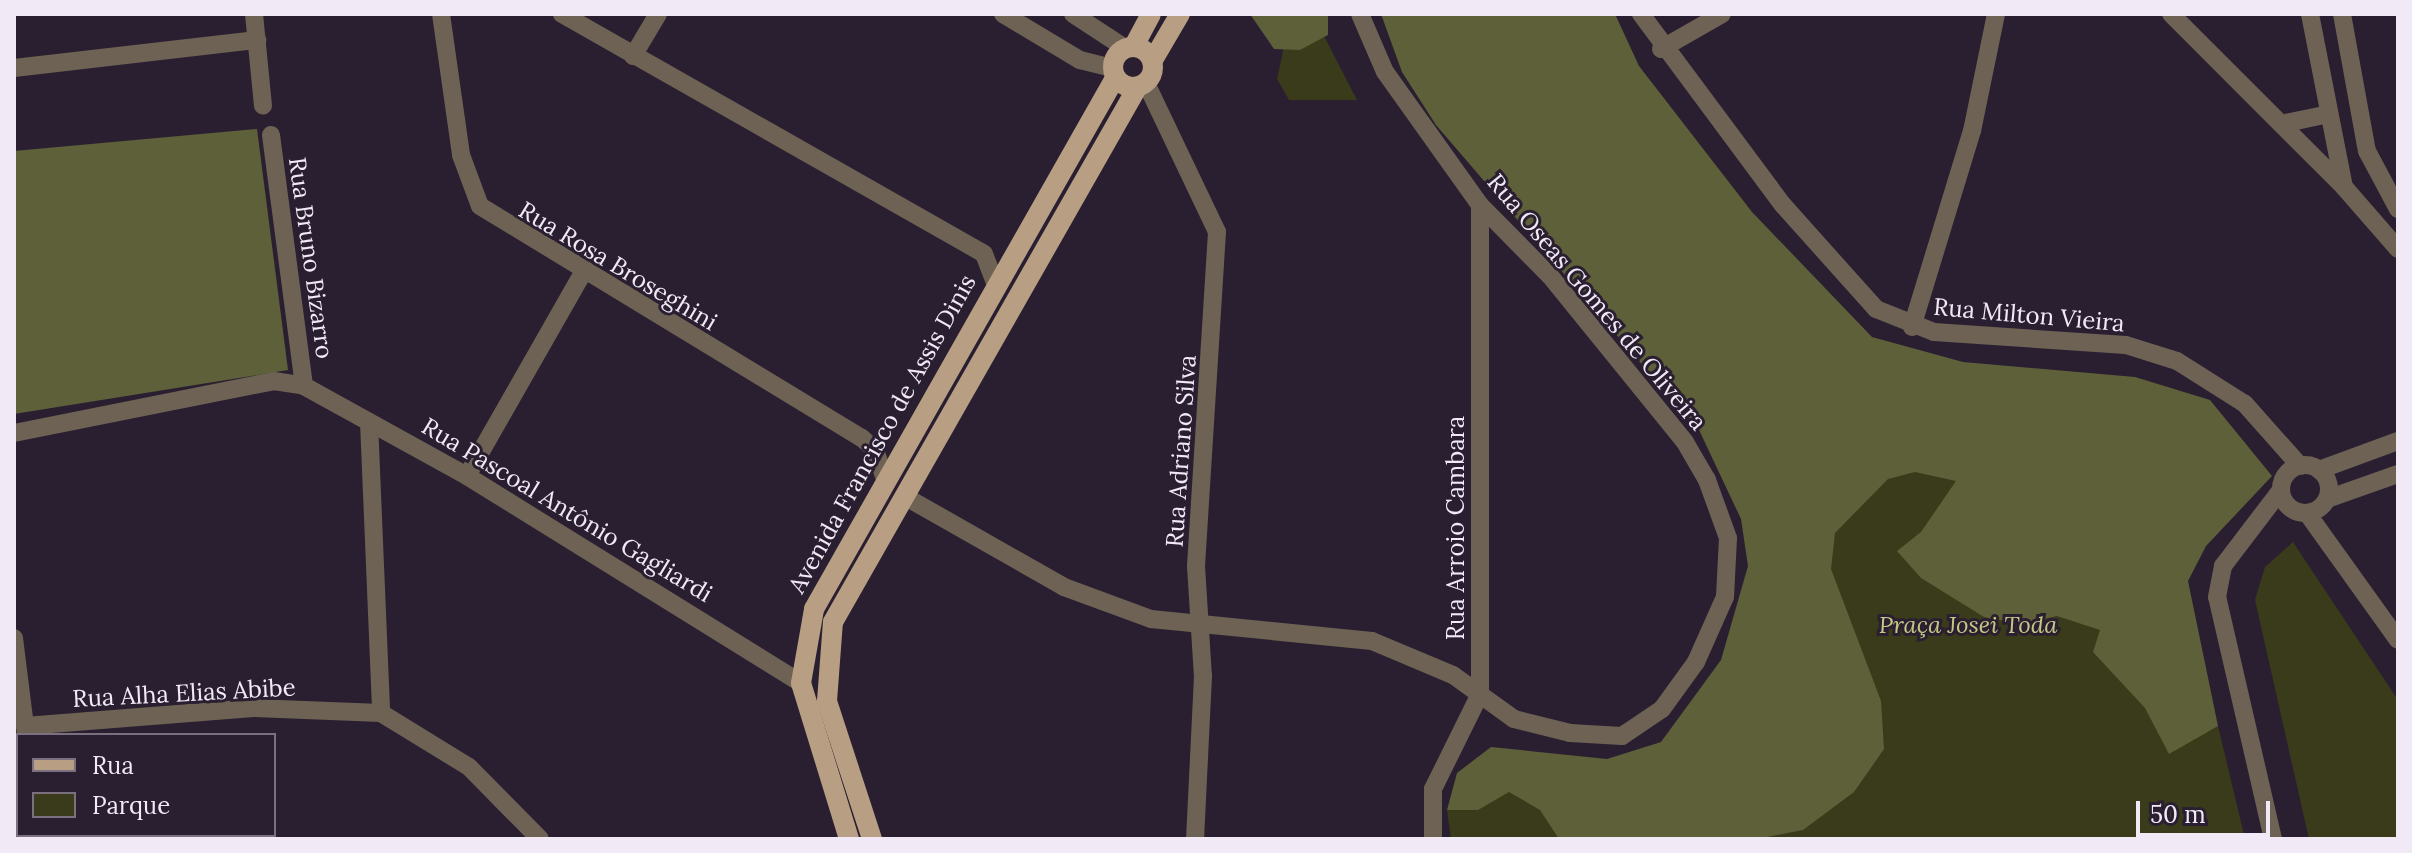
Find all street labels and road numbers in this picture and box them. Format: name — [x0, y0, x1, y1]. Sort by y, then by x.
street label: Rua Bruno Bizarro — [283, 155, 339, 361]
street label: Rua Oseas Gomes de Oliveira — [1481, 168, 1713, 436]
street label: Rua Rosa Broseghini — [514, 195, 722, 337]
street label: Avenida Francisco de Assis Dinis — [782, 270, 982, 598]
street label: Rua Milton Vieira — [1932, 292, 2126, 338]
street label: Rua Adriano Silva — [1160, 354, 1202, 548]
street label: Rua Pascoal Antônio Gagliardi — [417, 412, 717, 608]
street label: Rua Arroio Cambara — [1442, 416, 1470, 640]
street label: Rua Alha Elias Abibe — [72, 673, 296, 713]

